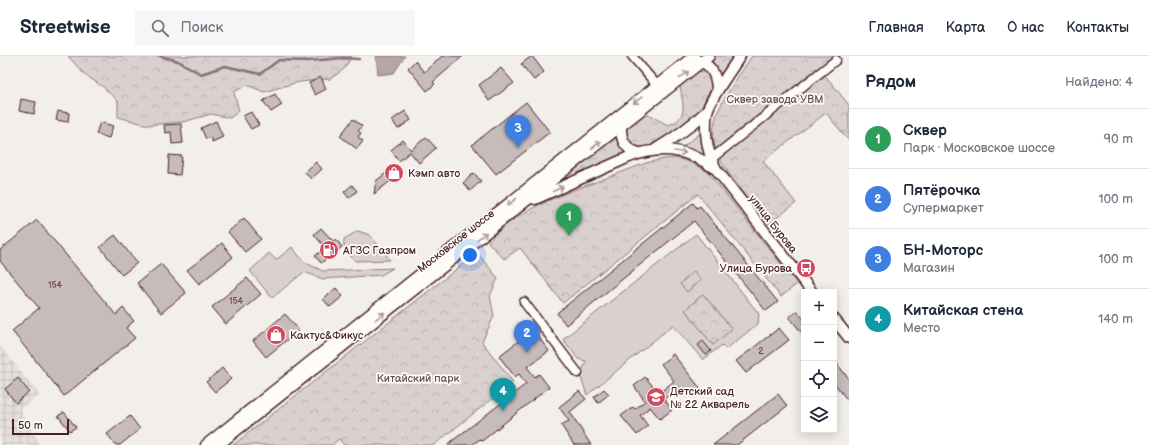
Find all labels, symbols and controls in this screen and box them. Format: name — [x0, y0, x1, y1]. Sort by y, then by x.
search box — [135, 10, 415, 46]
text: Streetwise — [20, 16, 111, 39]
icon: search — [149, 17, 171, 39]
text: Поиск — [181, 18, 223, 37]
text: Главная — [869, 19, 924, 36]
text: Карта — [946, 19, 985, 36]
text: О нас — [1007, 19, 1044, 36]
text: Контакты — [1066, 19, 1129, 36]
one-way arrow — [679, 70, 690, 79]
text: Рядом — [865, 72, 916, 92]
text: Найдено: 4 — [1065, 74, 1133, 90]
park label: Сквер завода УВМ — [727, 93, 823, 106]
one-way arrow — [633, 96, 644, 105]
pin: 3 — [505, 115, 531, 148]
text: Сквер — [903, 121, 947, 140]
text: 1 — [875, 131, 881, 147]
text: 90 m — [1104, 131, 1133, 147]
one-way arrow — [591, 140, 602, 149]
text: Парк · Московское шоссе — [903, 140, 1055, 156]
one-way arrow — [673, 149, 686, 157]
shop icon: Кэмп авто — [383, 162, 405, 184]
place label: Кэмп авто — [408, 167, 461, 180]
text: Пятёрочка — [903, 181, 980, 200]
one-way arrow — [551, 184, 563, 192]
text: 2 — [874, 191, 882, 207]
text: 100 m — [1098, 191, 1133, 207]
street label: улица Бурова — [746, 192, 800, 256]
one-way arrow — [507, 197, 518, 206]
text: Супермаркет — [903, 200, 984, 216]
pin: 1 — [556, 203, 582, 236]
street label: Московское шоссе — [415, 207, 497, 275]
one-way arrow — [477, 231, 488, 240]
fuel station icon: АГЗС Газпром — [318, 239, 340, 261]
text: БН-Моторс — [903, 241, 983, 260]
place label: АГЗС Газпром — [342, 244, 416, 257]
your location — [460, 245, 480, 265]
text: 3 — [874, 251, 882, 267]
text: 100 m — [1098, 251, 1133, 267]
bus stop icon: Улица Бурова — [795, 257, 817, 279]
text: Магазин — [903, 260, 955, 276]
place label: Улица Бурова — [720, 262, 792, 275]
house number: 154 — [48, 280, 63, 291]
map controls — [801, 289, 837, 433]
button: + — [801, 289, 837, 325]
house number: 154 — [229, 296, 244, 307]
text: Китайская стена — [903, 301, 1023, 320]
text: 4 — [874, 311, 882, 327]
text: 140 m — [1098, 311, 1133, 327]
one-way arrow — [375, 312, 386, 321]
pin: 2 — [514, 320, 540, 353]
text: Место — [903, 320, 940, 336]
shop icon: Кактус&Фикус — [265, 324, 287, 346]
button: − — [801, 325, 837, 361]
place label: Кактус&Фикус — [290, 329, 364, 342]
house number: 2 — [758, 346, 764, 357]
button: locate — [801, 361, 837, 397]
park label: Китайский парк — [377, 372, 459, 385]
pin: 4 — [490, 378, 516, 411]
place label: Детский сад № 22 Акварель — [670, 385, 750, 411]
school or university icon: Детский сад № 22 Акварель — [645, 386, 667, 408]
button: layers — [801, 397, 837, 433]
scale bar — [12, 417, 69, 436]
text: 50 m — [18, 419, 43, 432]

